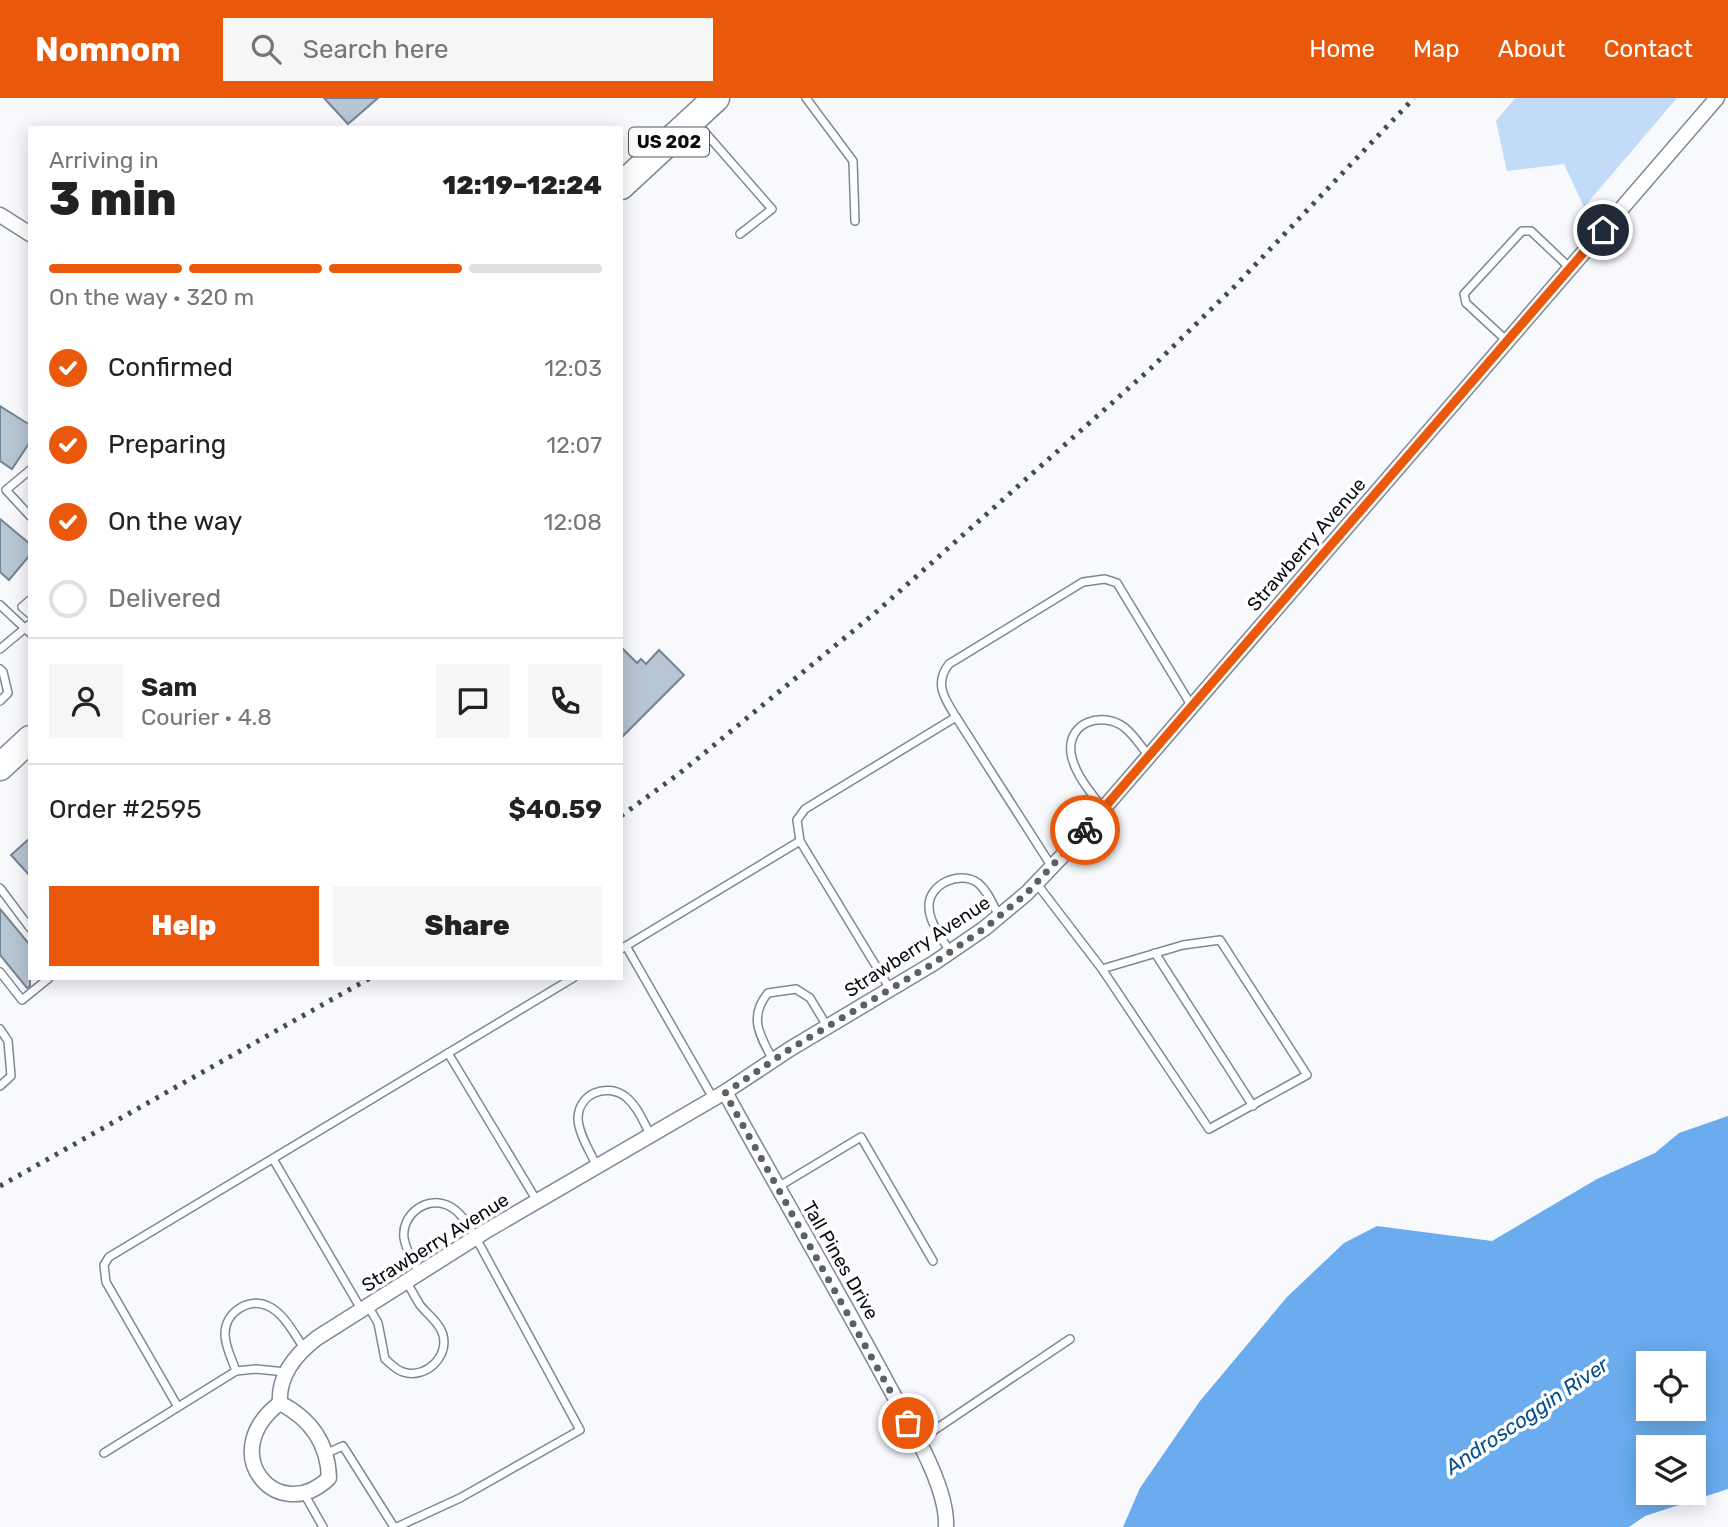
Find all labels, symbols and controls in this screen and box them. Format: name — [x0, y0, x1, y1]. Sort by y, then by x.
search box — [223, 18, 713, 81]
text: Nomnom — [35, 30, 181, 69]
icon: search — [247, 30, 285, 68]
text: Search here — [303, 34, 449, 65]
text: Home — [1309, 35, 1375, 63]
text: Map — [1413, 35, 1460, 63]
text: About — [1498, 35, 1566, 63]
text: Contact — [1604, 35, 1693, 63]
road number: US 202 — [629, 127, 709, 156]
text: Arriving in — [49, 146, 159, 174]
text: 12:19–12:24 — [443, 170, 602, 201]
text: 3 min — [49, 172, 177, 227]
pin — [1573, 200, 1633, 260]
icon: home — [1584, 211, 1622, 249]
text: On the way · 320 m — [49, 283, 254, 311]
icon: check — [49, 349, 87, 387]
text: Confirmed — [108, 352, 233, 383]
text: 12:03 — [544, 354, 602, 382]
icon: check — [49, 426, 87, 464]
text: Preparing — [108, 429, 226, 460]
text: 12:07 — [546, 431, 602, 459]
street label: Strawberry Avenue — [1242, 473, 1371, 616]
icon: check — [49, 503, 87, 541]
text: On the way — [108, 506, 242, 537]
text: 12:08 — [544, 508, 602, 536]
text: Delivered — [108, 583, 221, 614]
button: person — [49, 664, 123, 738]
button: chat — [436, 664, 510, 738]
button: phone — [528, 664, 602, 738]
text: Sam — [141, 672, 197, 703]
text: Courier · 4.8 — [141, 703, 272, 731]
text: Order #2595 — [49, 794, 202, 825]
text: $40.59 — [509, 794, 602, 825]
courier — [1050, 795, 1120, 865]
icon: bike — [1066, 811, 1104, 849]
button: Help — [49, 886, 319, 966]
button: Share — [333, 886, 602, 966]
street label: Strawberry Avenue — [840, 891, 994, 1002]
street label: Strawberry Avenue — [357, 1188, 513, 1297]
street label: Tall Pines Drive — [797, 1197, 884, 1323]
water label: Androscoggin River — [1440, 1351, 1614, 1480]
map controls — [1636, 1351, 1706, 1505]
button: locate — [1636, 1351, 1706, 1421]
pin — [878, 1393, 938, 1453]
icon: bag — [889, 1404, 927, 1442]
button: layers — [1636, 1435, 1706, 1505]

